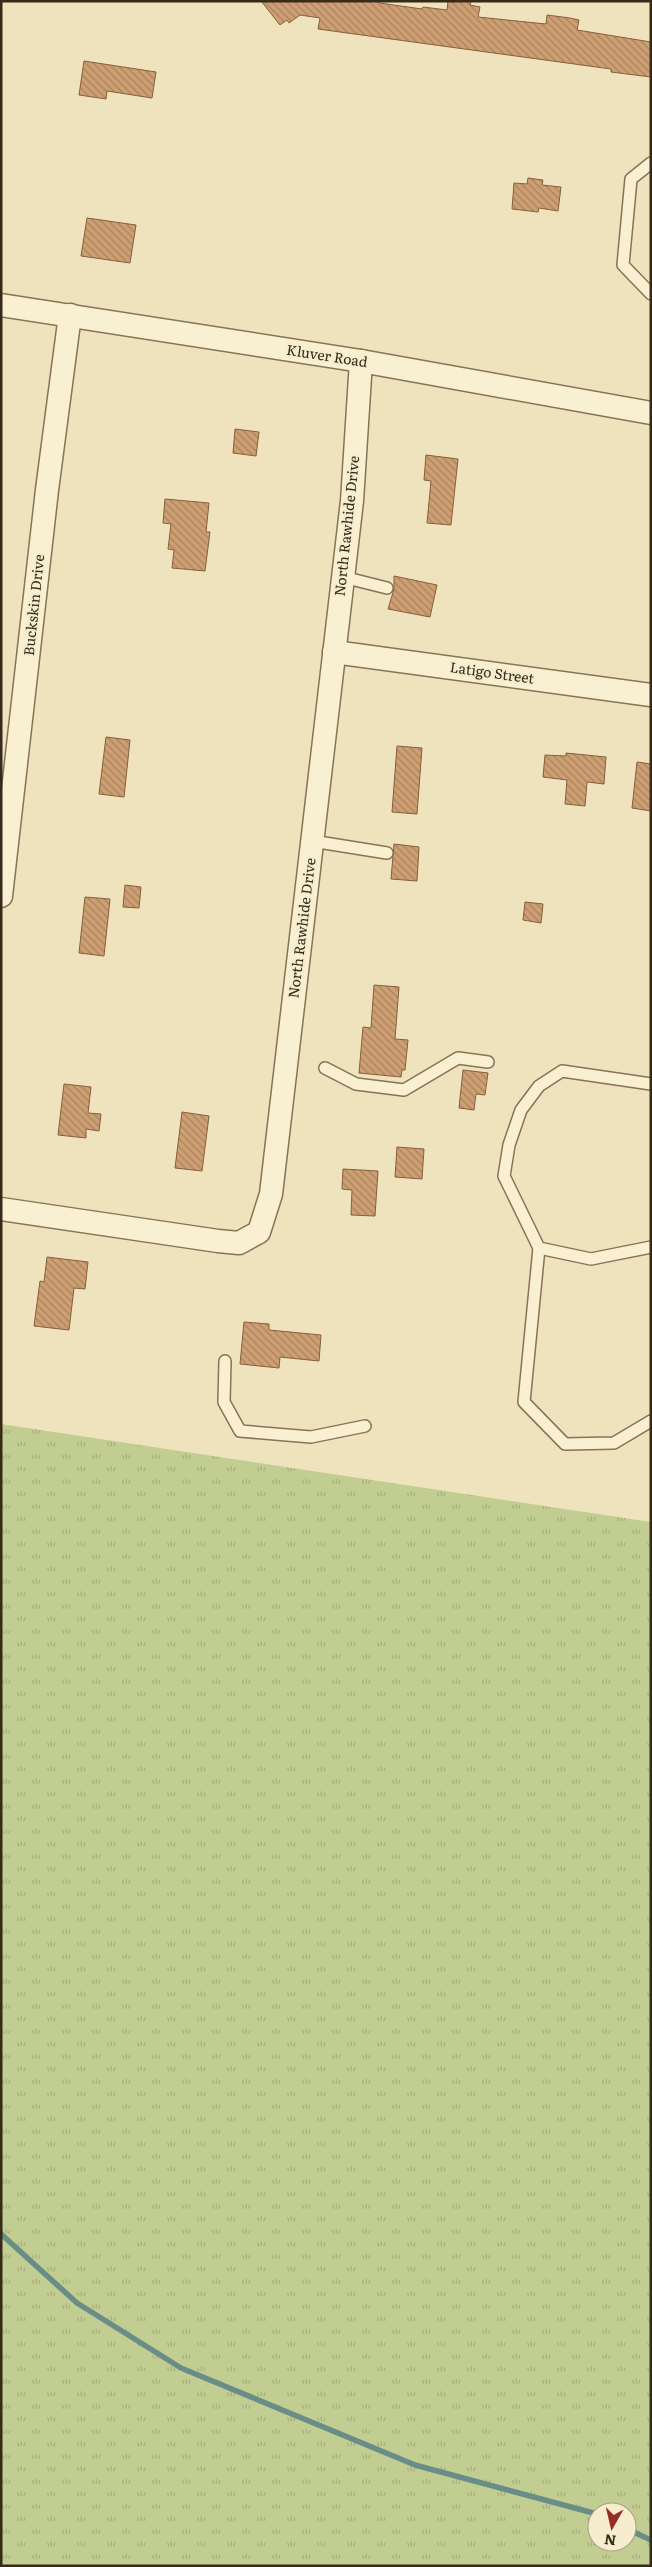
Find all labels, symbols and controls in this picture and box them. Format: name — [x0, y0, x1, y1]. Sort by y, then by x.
street label: Kluver Road — [285, 339, 370, 371]
street label: North Rawhide Drive — [329, 455, 363, 597]
street label: Buckskin Drive — [18, 553, 48, 657]
street label: Latigo Street — [449, 656, 536, 688]
street label: North Rawhide Drive — [282, 857, 320, 999]
north arrow — [587, 2502, 637, 2552]
text: N — [603, 2530, 617, 2552]

